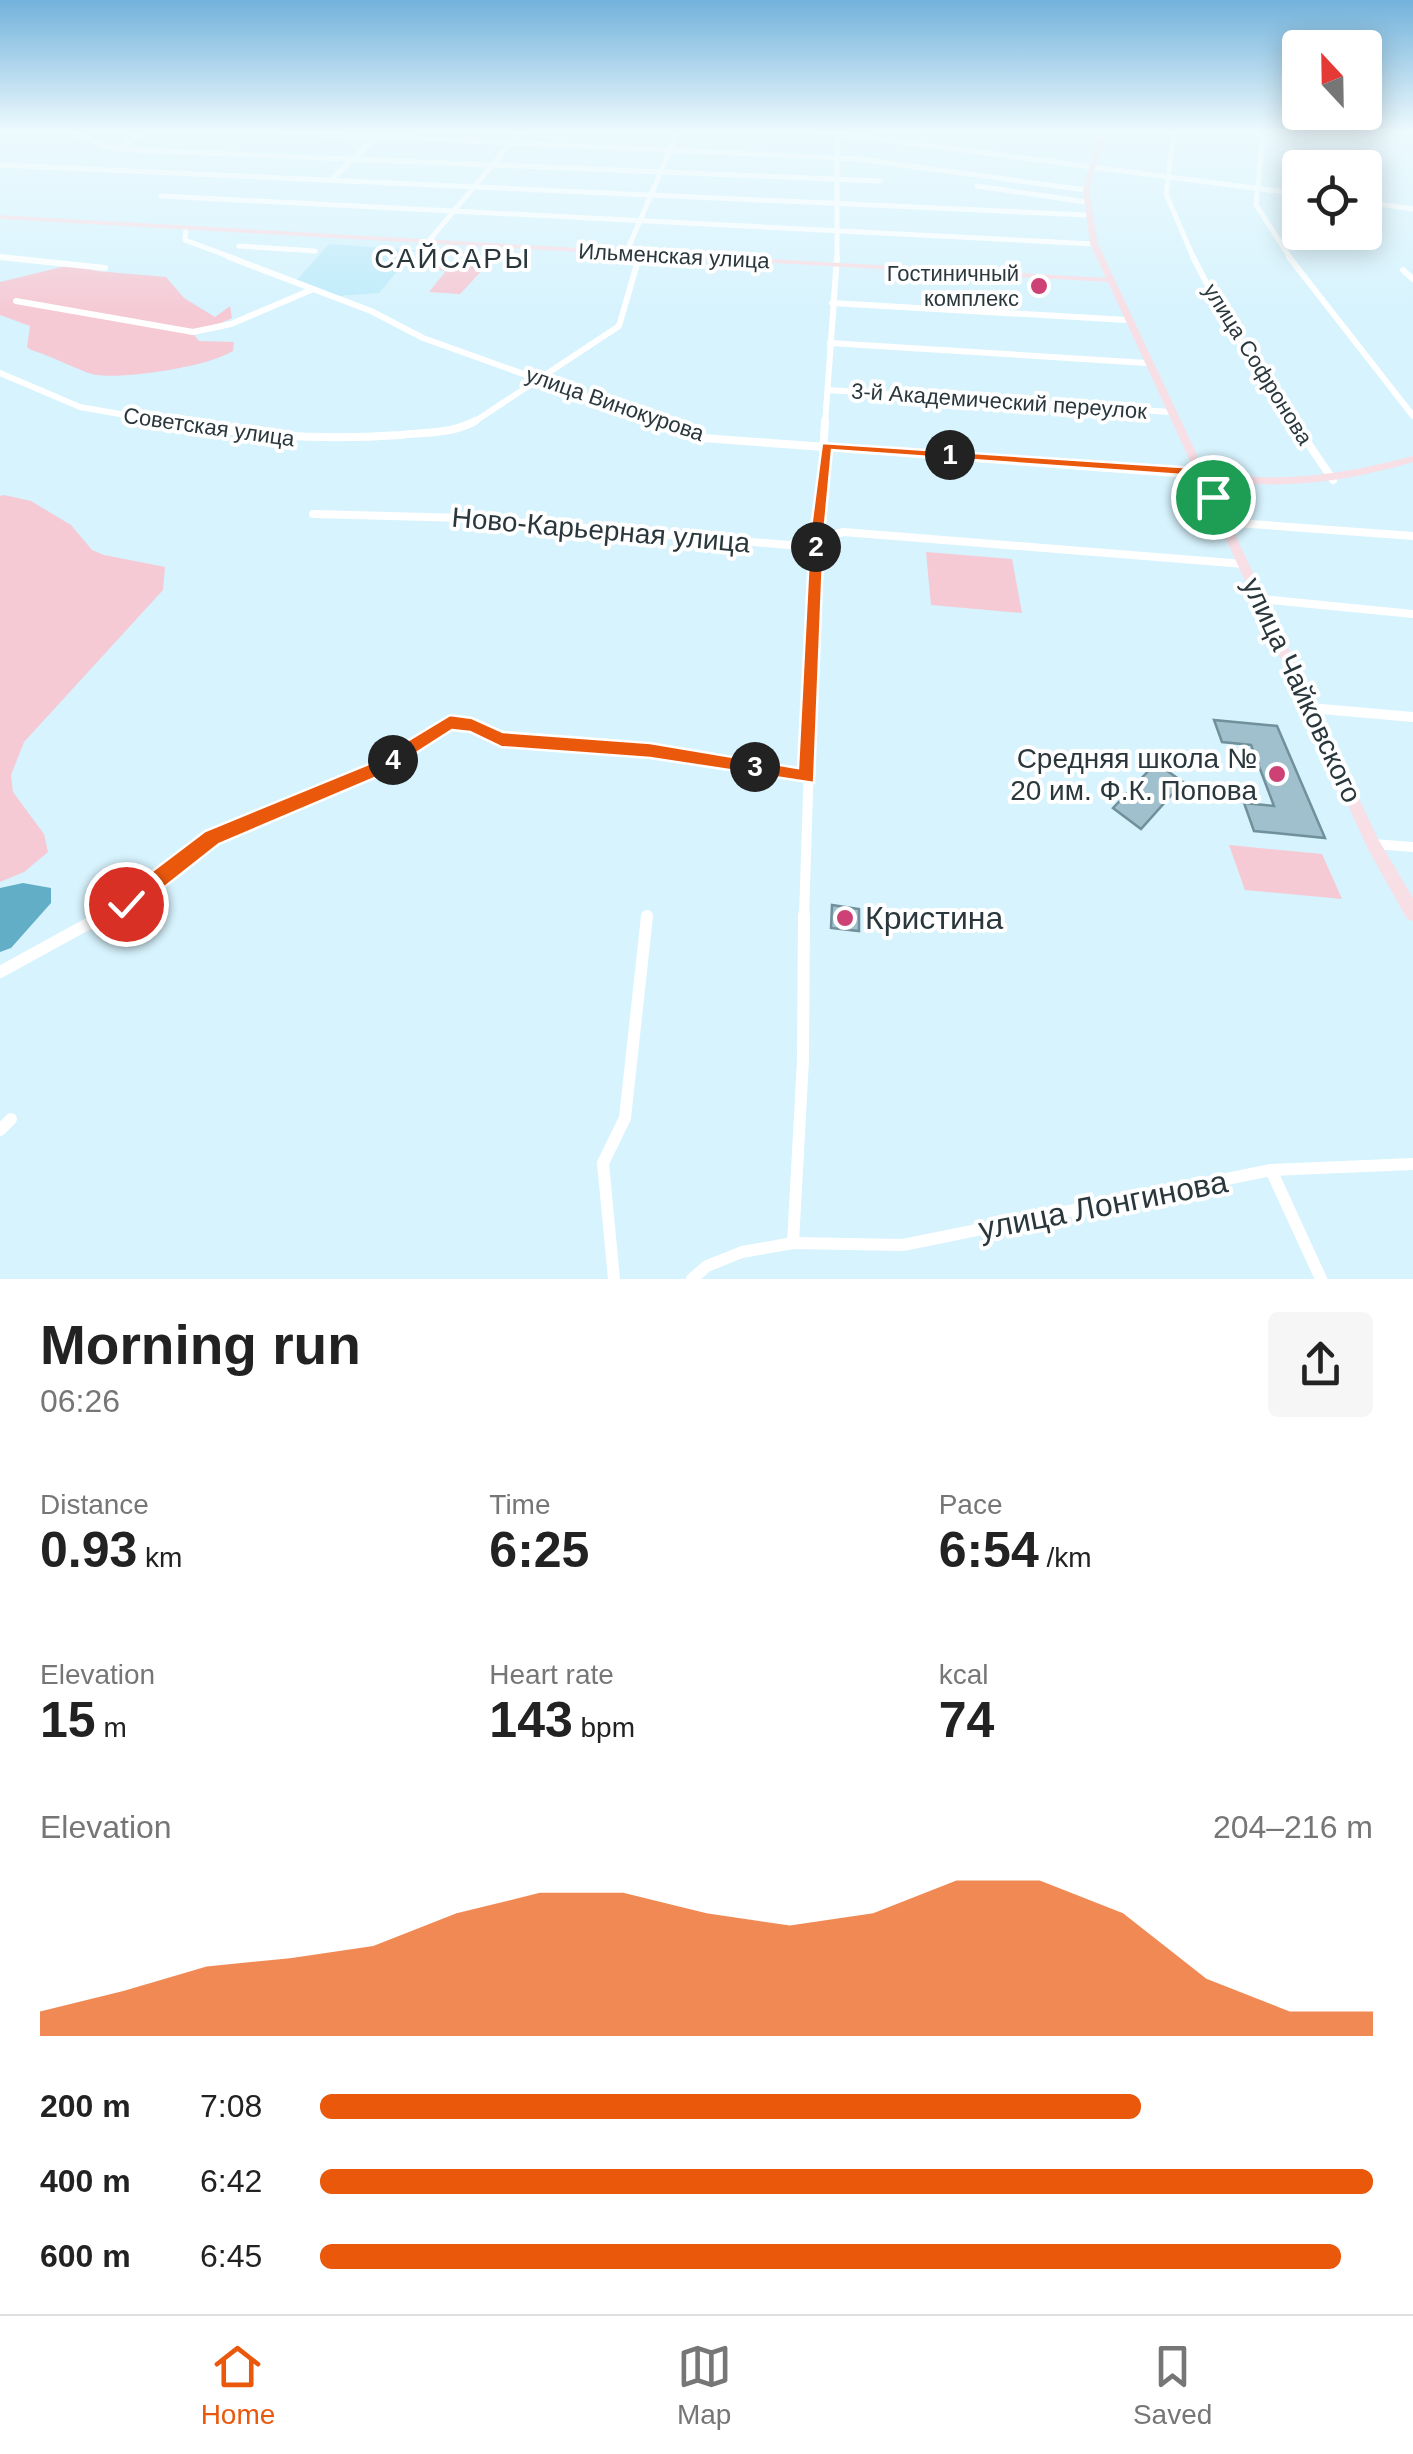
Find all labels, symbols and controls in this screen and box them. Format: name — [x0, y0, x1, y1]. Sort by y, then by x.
north arrow — [1282, 30, 1382, 130]
map controls — [1282, 30, 1382, 250]
button: locate — [1282, 150, 1382, 250]
street label: Ильменская улица — [578, 239, 771, 274]
district label: САЙСАРЫ — [374, 243, 532, 274]
place label: Гостиничный комплекс — [887, 261, 1019, 311]
marker: Гостиничный комплекс — [1028, 275, 1050, 297]
street label: улица Софронова — [1198, 279, 1318, 450]
street label: улица Винокурова — [523, 362, 708, 446]
street label: 3-й Академический переулок — [850, 378, 1148, 424]
street label: Советская улица — [122, 403, 297, 452]
pin: 1 — [925, 430, 975, 480]
text: 1 — [942, 439, 958, 470]
pin — [1171, 455, 1256, 540]
icon: arrive — [1186, 470, 1241, 525]
street label: Ново-Карьерная улица — [451, 502, 752, 559]
pin: 2 — [791, 522, 841, 572]
text: 2 — [808, 531, 824, 562]
street label: улица Чайковского — [1236, 573, 1368, 807]
pin: 4 — [368, 735, 418, 785]
pin: 3 — [730, 742, 780, 792]
place label: Средняя школа № 20 им. Ф.К. Попова — [1010, 743, 1257, 806]
text: 4 — [385, 744, 401, 775]
text: 3 — [747, 751, 763, 782]
marker: Средняя школа № 20 им. Ф.К. Попова — [1266, 763, 1288, 785]
pin — [84, 862, 169, 947]
icon: check — [99, 877, 154, 932]
place label: Кристина — [865, 900, 1004, 936]
marker: Кристина — [834, 907, 856, 929]
street label: улица Лонгинова — [975, 1163, 1231, 1247]
button: share — [1268, 1312, 1373, 1417]
text: Morning run — [40, 1314, 361, 1376]
text: 06:26 — [40, 1383, 120, 1419]
text: Distance — [40, 1489, 149, 1520]
text: Time — [489, 1489, 551, 1520]
text: Pace — [939, 1489, 1002, 1520]
text: 0.93 — [40, 1522, 137, 1578]
text: 6:25 — [489, 1522, 589, 1578]
text: 6:54 — [939, 1522, 1039, 1578]
text: km — [137, 1542, 182, 1573]
text: /km — [1039, 1542, 1092, 1573]
text: Elevation — [40, 1659, 155, 1690]
text: Heart rate — [489, 1659, 614, 1690]
text: kcal — [939, 1659, 988, 1690]
text: 15 — [40, 1692, 96, 1748]
text: 143 — [489, 1692, 573, 1748]
text: 74 — [939, 1692, 994, 1748]
text: m — [96, 1712, 127, 1743]
text: bpm — [573, 1712, 635, 1743]
text: Elevation — [40, 1809, 172, 1845]
text: 204–216 m — [1213, 1809, 1373, 1845]
text: 200 m — [40, 2088, 131, 2124]
text: 7:08 — [200, 2088, 262, 2124]
text: 400 m — [40, 2163, 131, 2199]
text: 6:42 — [200, 2163, 262, 2199]
text: 600 m — [40, 2238, 131, 2274]
text: 6:45 — [200, 2238, 262, 2274]
tab: Home — [201, 2339, 275, 2431]
tab: Map — [677, 2339, 732, 2431]
tab: Saved — [1133, 2339, 1212, 2431]

